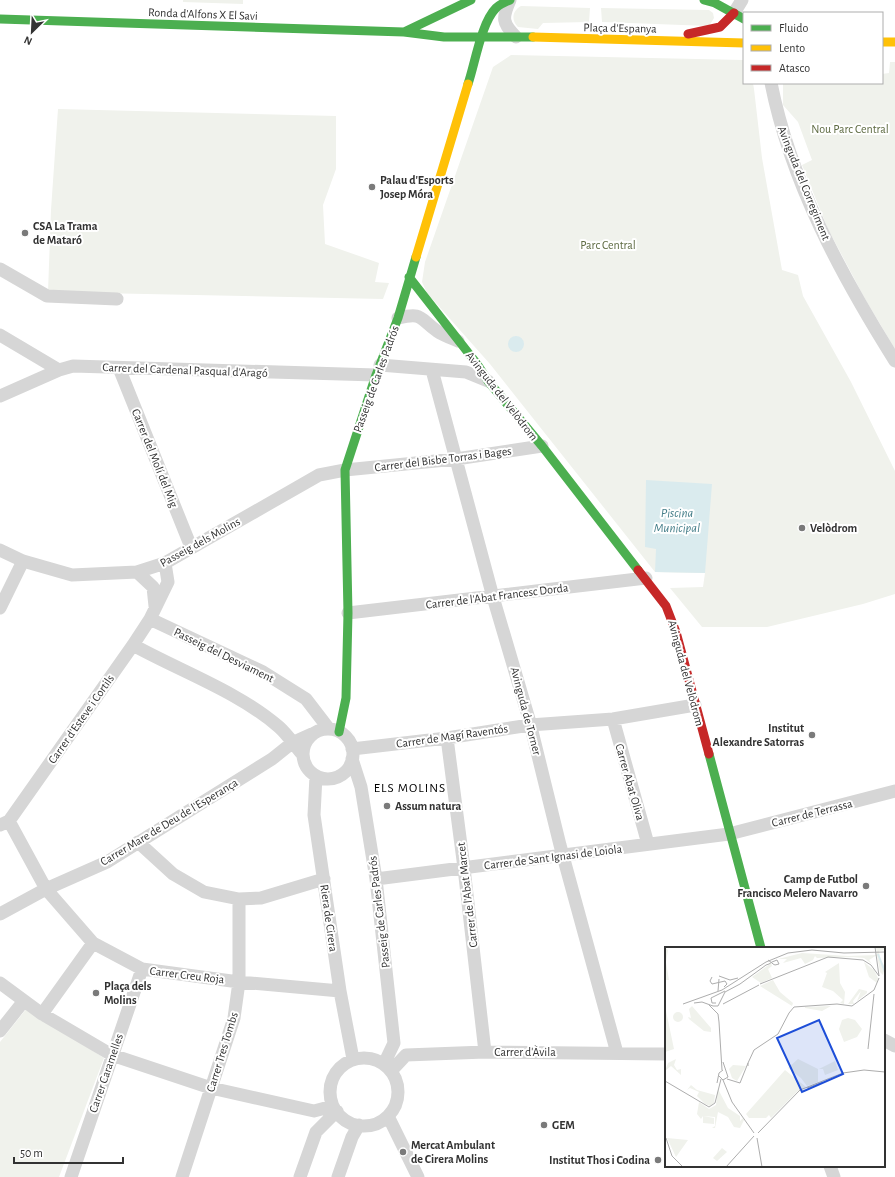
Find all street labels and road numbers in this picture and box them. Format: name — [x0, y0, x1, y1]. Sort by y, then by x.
street label: Ronda d'Alfons X El Savi — [148, 6, 258, 22]
street label: Plaça d'Espanya — [583, 21, 657, 36]
street label: Avinguda del Corregiment — [776, 124, 832, 242]
street label: Passeig de Carles Padrós — [351, 324, 401, 434]
street label: Avinguda del Velòdrom — [464, 349, 540, 443]
street label: Carrer del Cardenal Pasqual d'Aragó — [102, 361, 268, 379]
street label: Carrer del Molí del Mig — [130, 407, 180, 509]
street label: Carrer del Bisbe Torras i Bages — [374, 445, 512, 473]
street label: Passeig dels Molins — [158, 515, 242, 569]
street label: Carrer de l'Abat Francesc Dorda — [425, 581, 569, 611]
street label: Avinguda del Velòdrom — [666, 619, 706, 727]
street label: Passeig del Desviament — [172, 626, 276, 684]
street label: Avinguda de Torner — [508, 666, 544, 756]
street label: Carrer d'Esteve i Cortils — [46, 672, 116, 766]
street label: Carrer de Magí Raventós — [395, 722, 509, 750]
street label: Carrer Abat Oliva — [613, 742, 647, 822]
street label: Carrer Mare de Deu de l'Esperança — [98, 776, 240, 868]
street label: Carrer de Terrassa — [770, 797, 854, 829]
street label: Carrer de l'Abat Marcet — [455, 842, 479, 948]
street label: Carrer de Sant Ignasi de Loiola — [483, 843, 623, 871]
street label: Passeig de Carles Padrós — [366, 855, 392, 969]
street label: Riera de Cirera — [318, 884, 340, 953]
street label: Carrer Creu Roja — [149, 964, 225, 987]
street label: Carrer Tres Tombs — [204, 1011, 240, 1093]
street label: Carrer Caramelles — [87, 1032, 125, 1114]
street label: Carrer d'Àvila — [494, 1045, 556, 1058]

